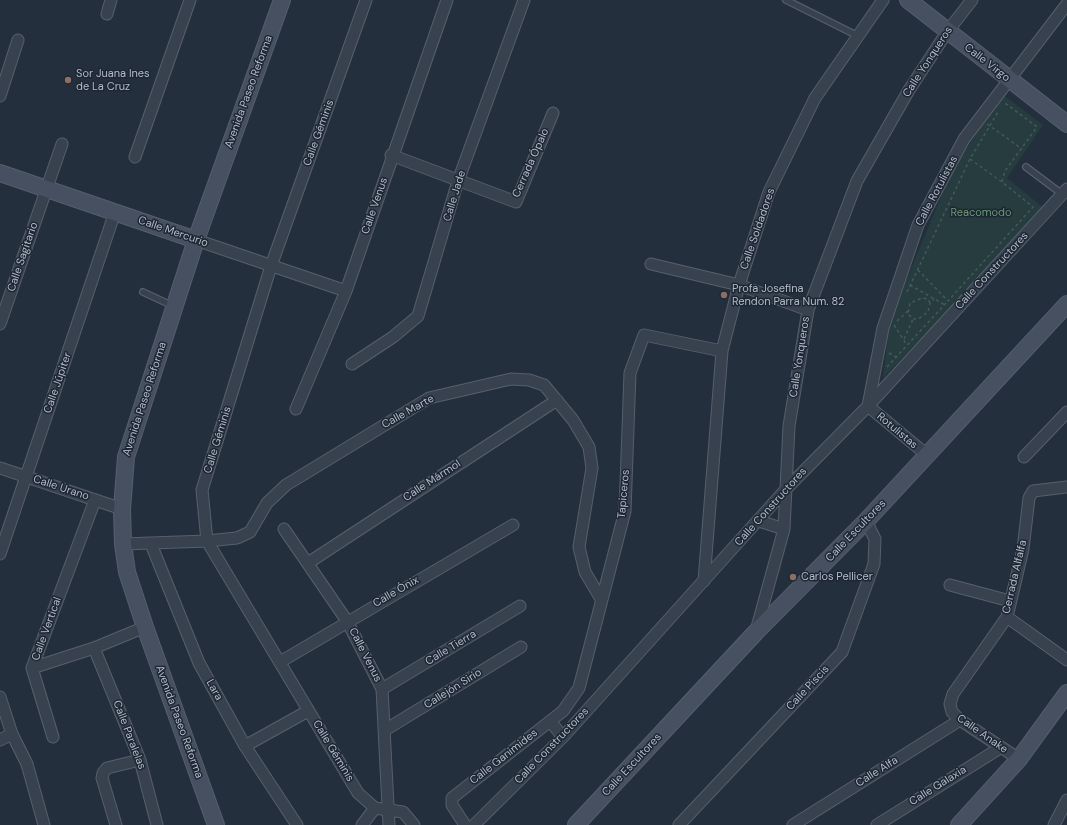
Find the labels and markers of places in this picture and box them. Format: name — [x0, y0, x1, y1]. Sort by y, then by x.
place label: Sor Juana Ines de La Cruz — [76, 67, 150, 93]
marker: Sor Juana Ines de La Cruz — [63, 75, 73, 85]
place label: Profa Josefina Rendon Parra Num. 82 — [732, 282, 844, 308]
marker: Profa Josefina Rendon Parra Num. 82 — [719, 290, 729, 300]
place label: Carlos Pellicer — [801, 570, 873, 584]
marker: Carlos Pellicer — [788, 572, 798, 582]

